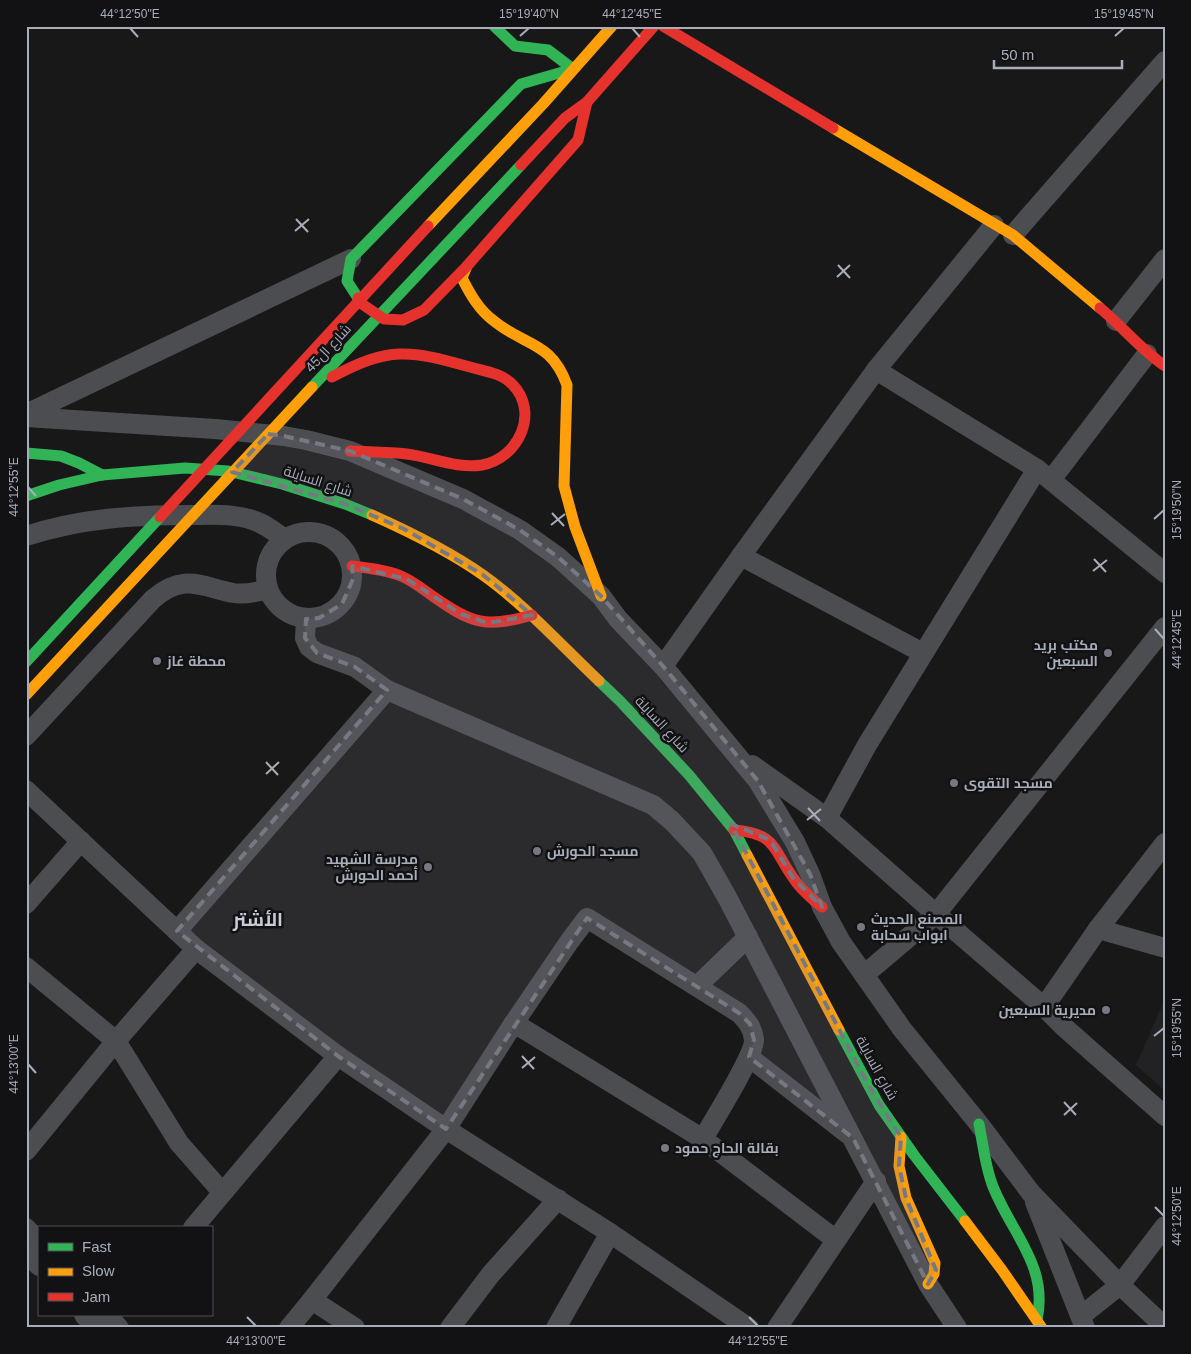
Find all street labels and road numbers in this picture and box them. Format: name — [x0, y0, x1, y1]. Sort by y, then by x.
street label: شارع ال45 — [302, 321, 355, 376]
street label: شارع السايلة — [281, 462, 354, 501]
street label: شارع السايلة — [631, 693, 692, 756]
street label: شارع السايلة — [852, 1033, 901, 1103]

